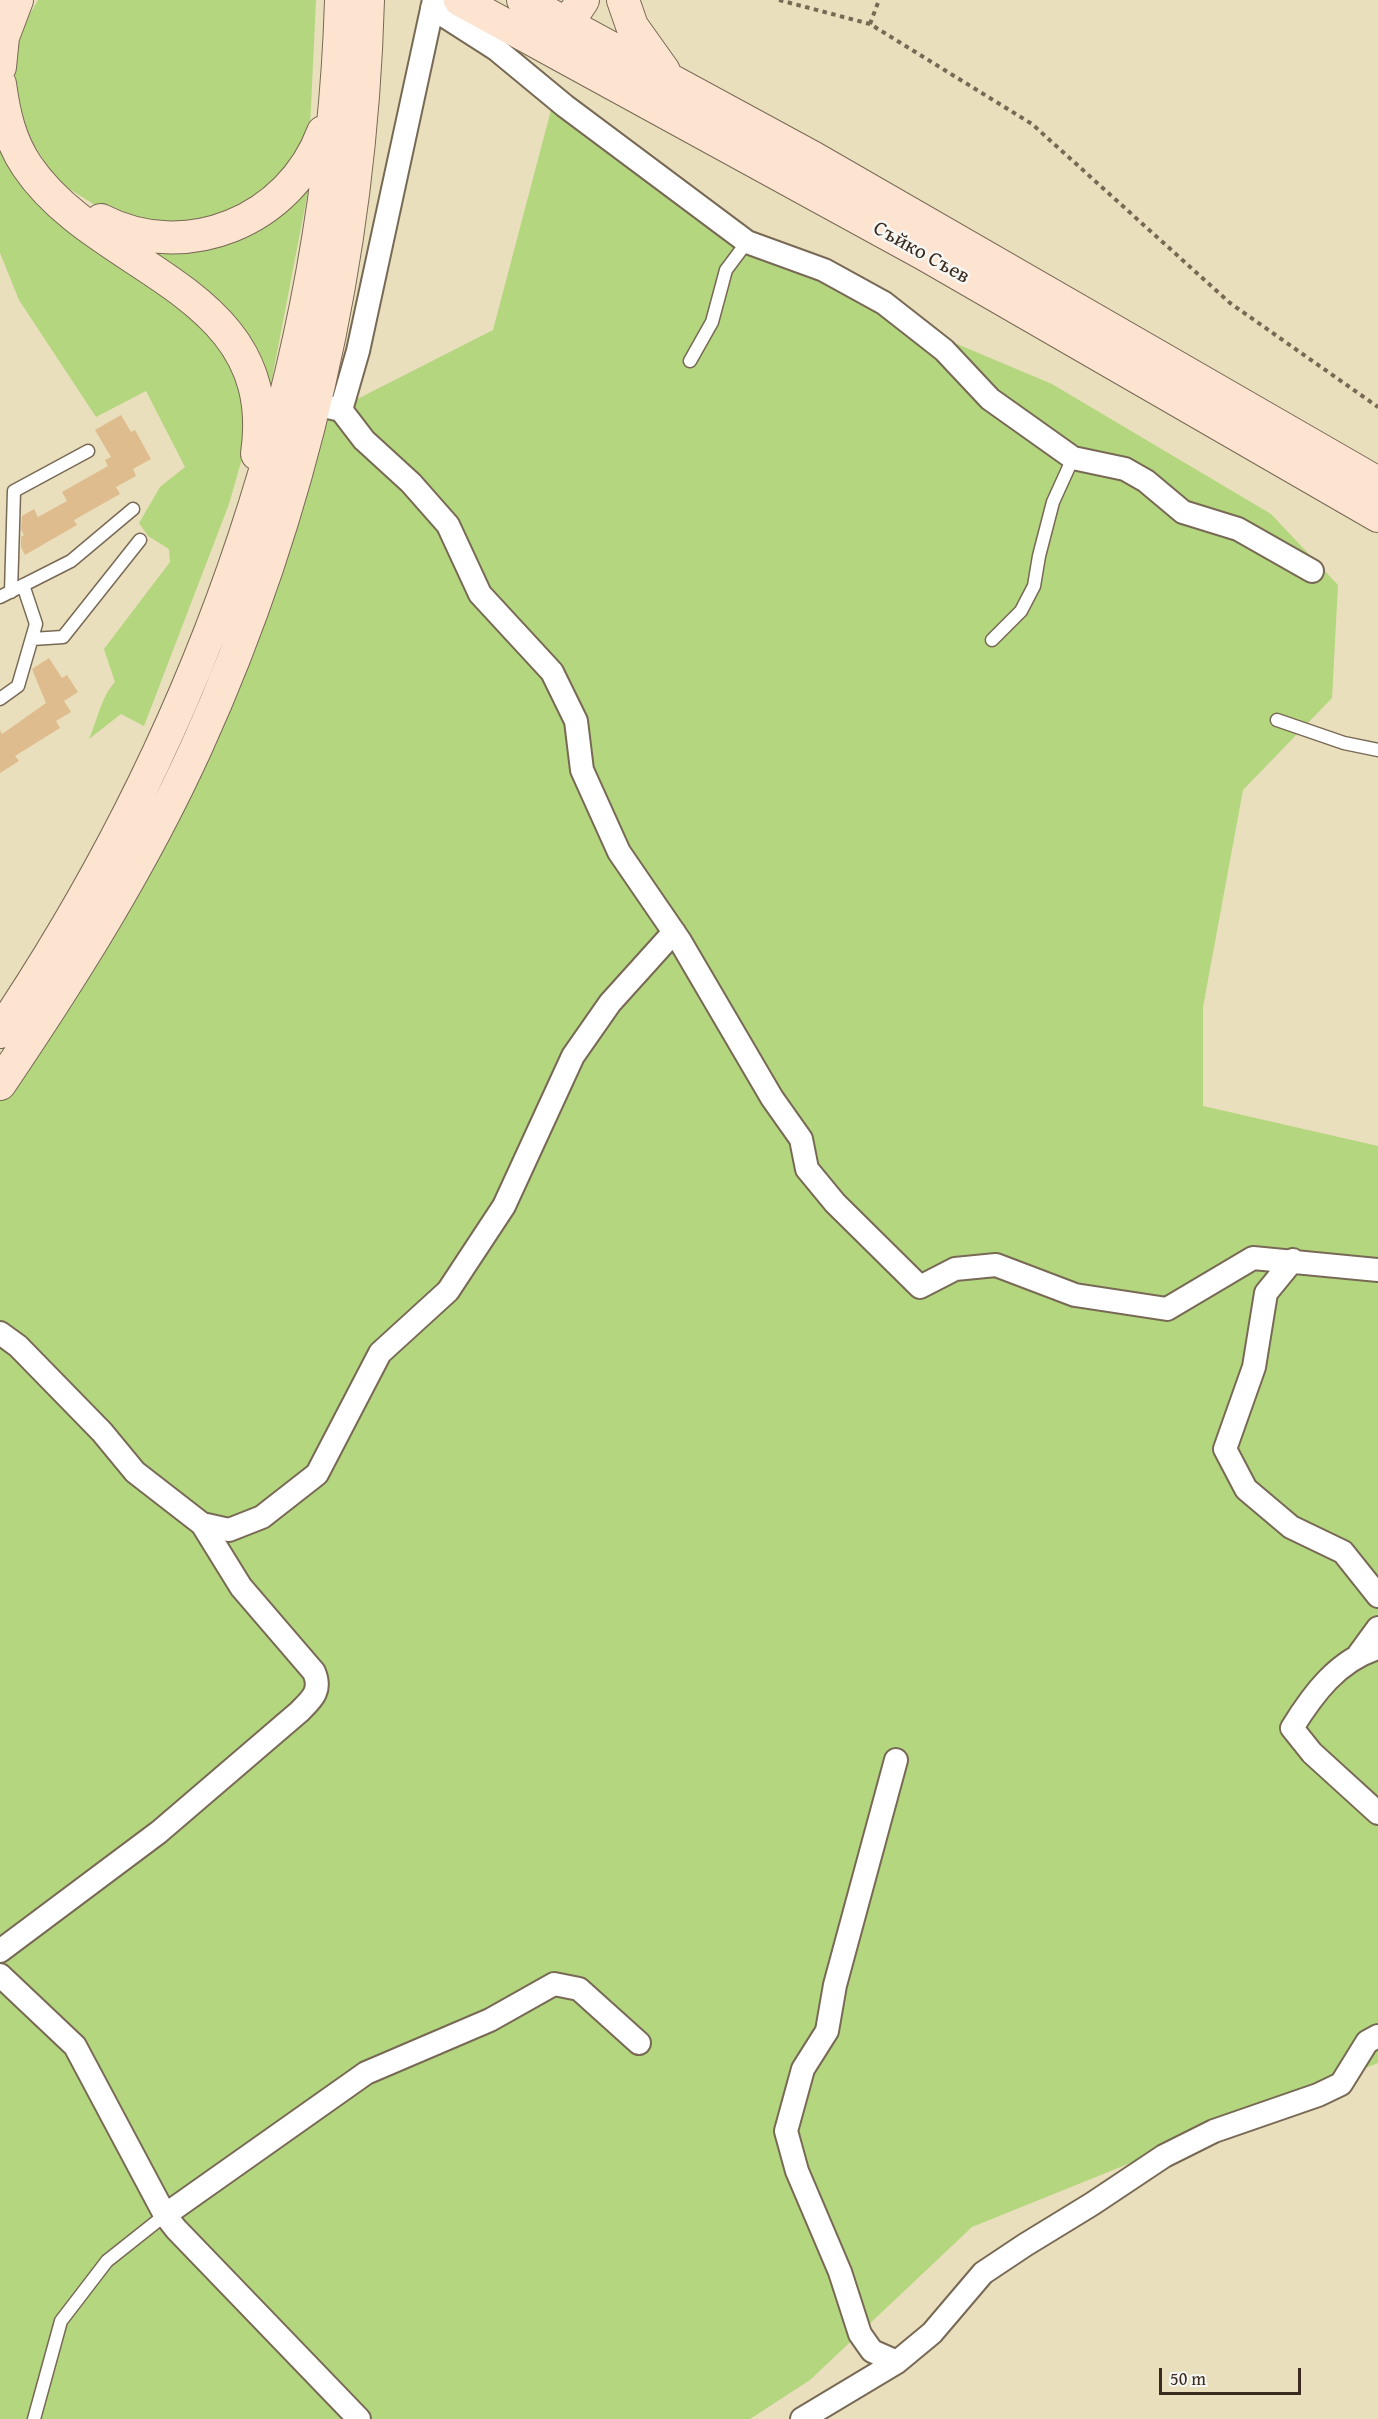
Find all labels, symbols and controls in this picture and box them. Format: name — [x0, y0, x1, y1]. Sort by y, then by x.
street label: Съйко Съев — [868, 216, 974, 290]
scale bar — [1162, 2356, 1304, 2394]
text: 50 m — [1170, 2365, 1206, 2392]

